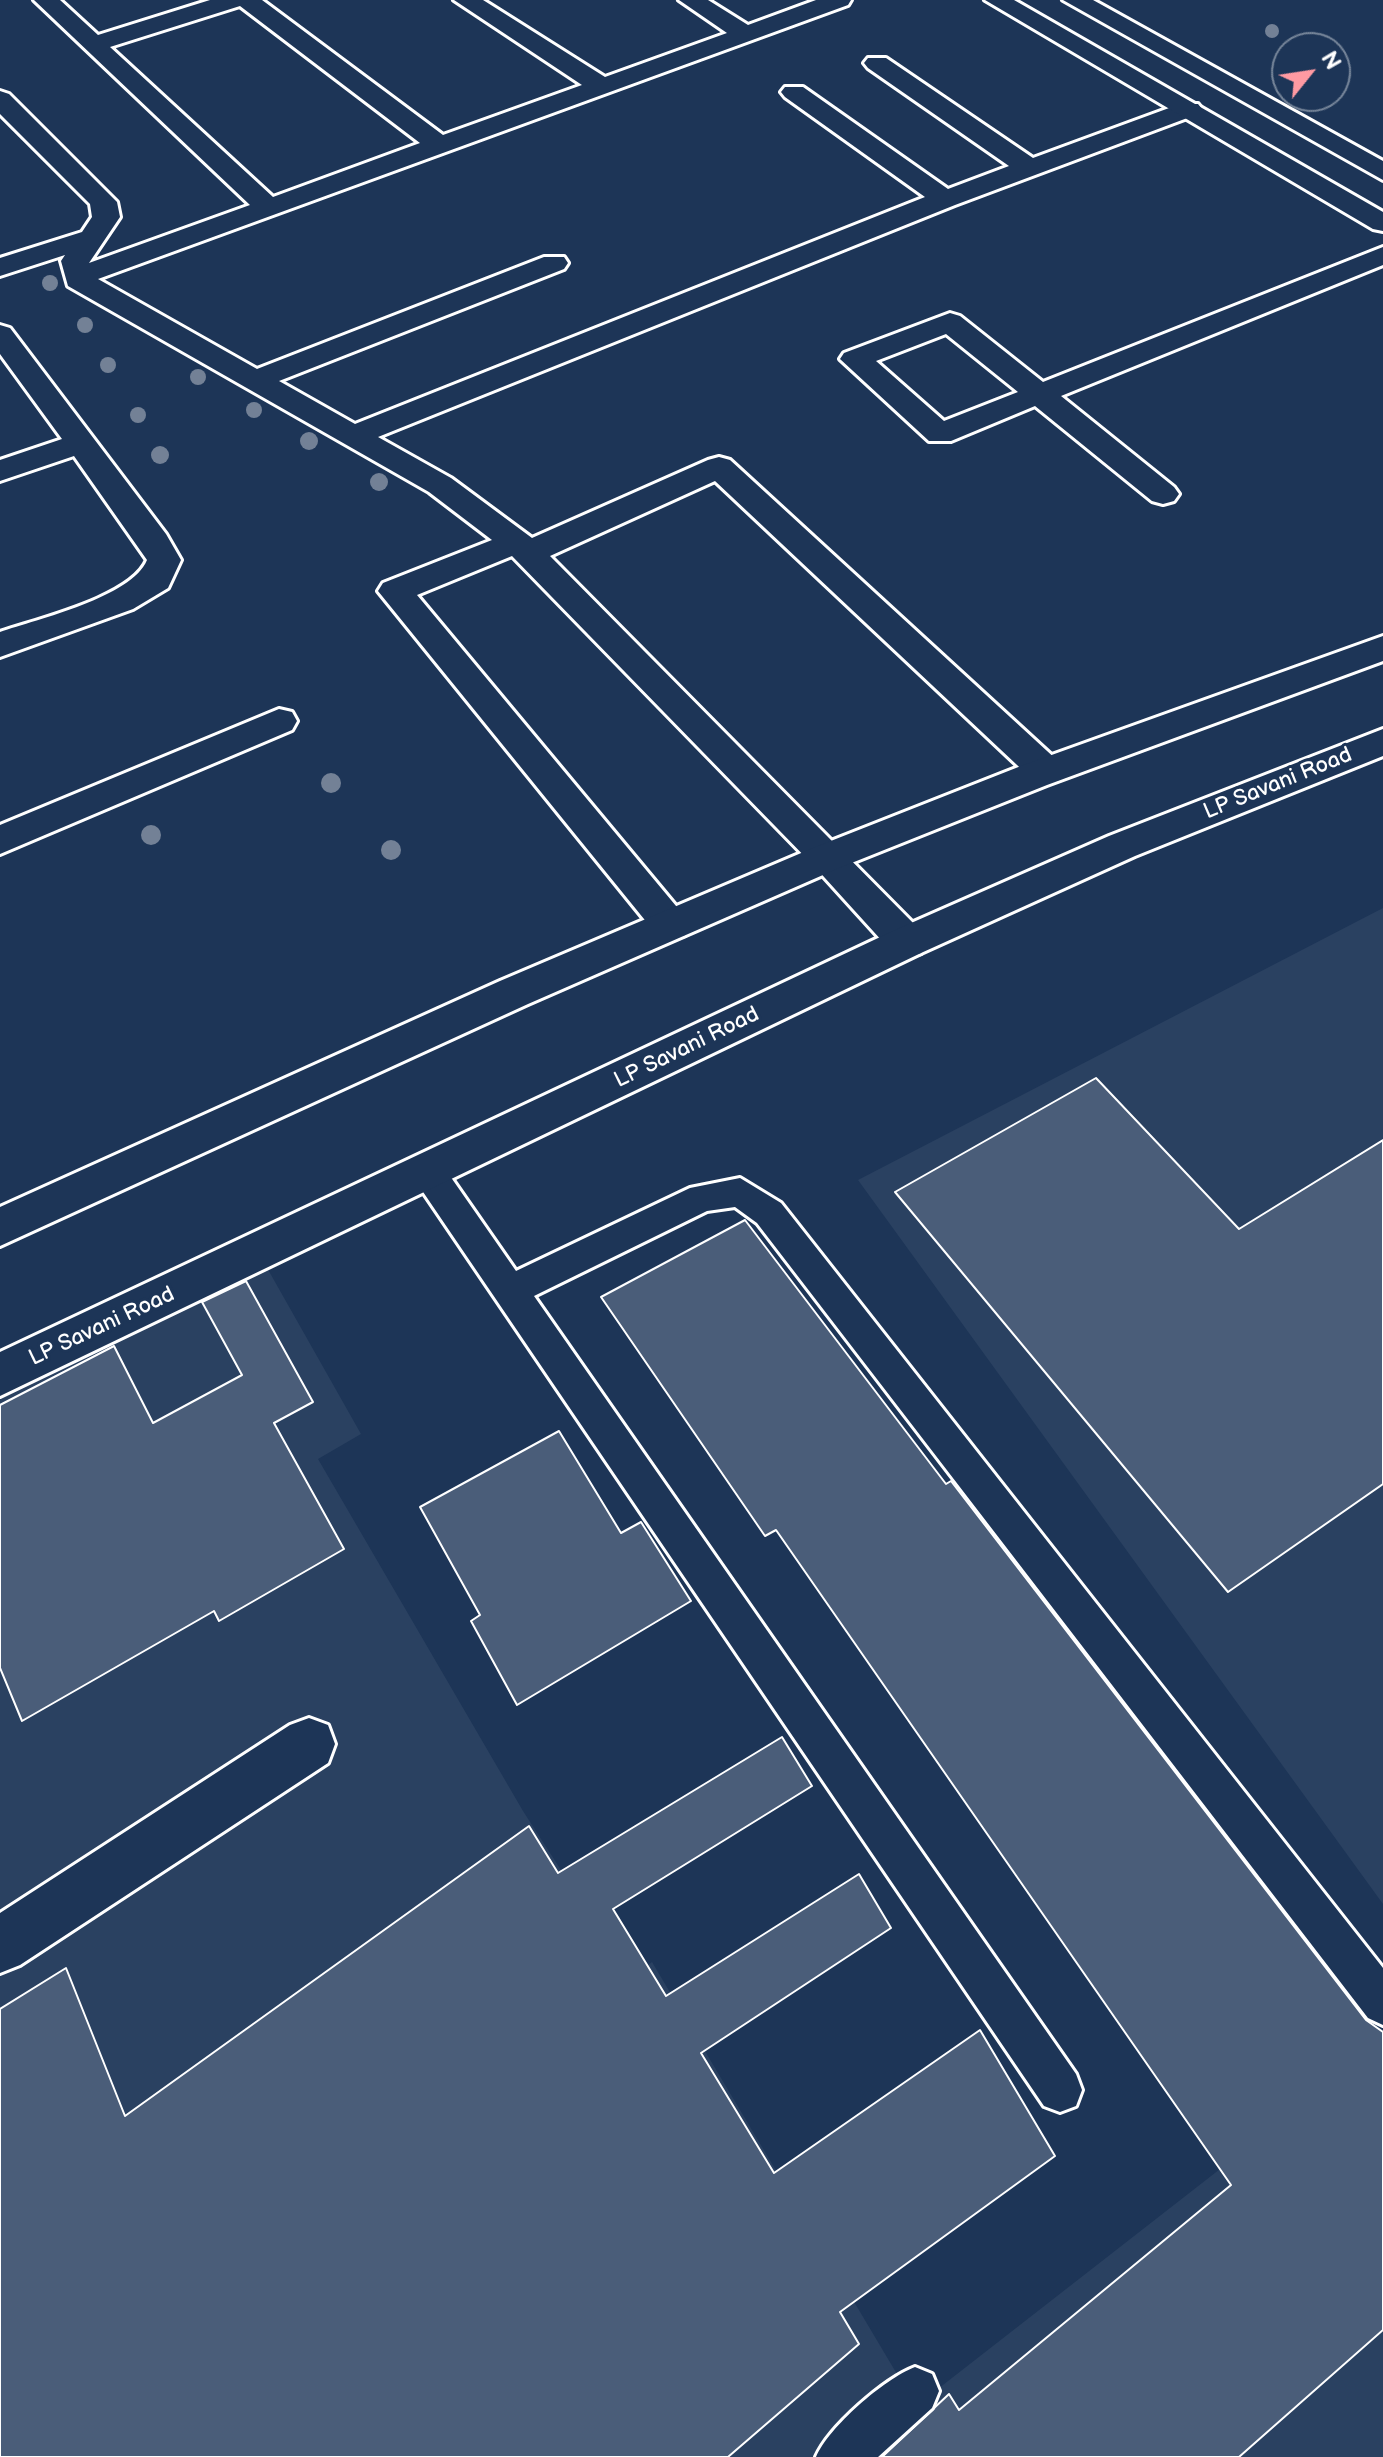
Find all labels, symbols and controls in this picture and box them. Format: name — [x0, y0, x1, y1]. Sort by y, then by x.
north arrow — [1271, 32, 1351, 112]
text: N — [1315, 47, 1346, 75]
street label: LP Savani Road — [1200, 742, 1356, 826]
street label: LP Savani Road — [610, 1002, 764, 1094]
street label: LP Savani Road — [25, 1282, 179, 1372]

